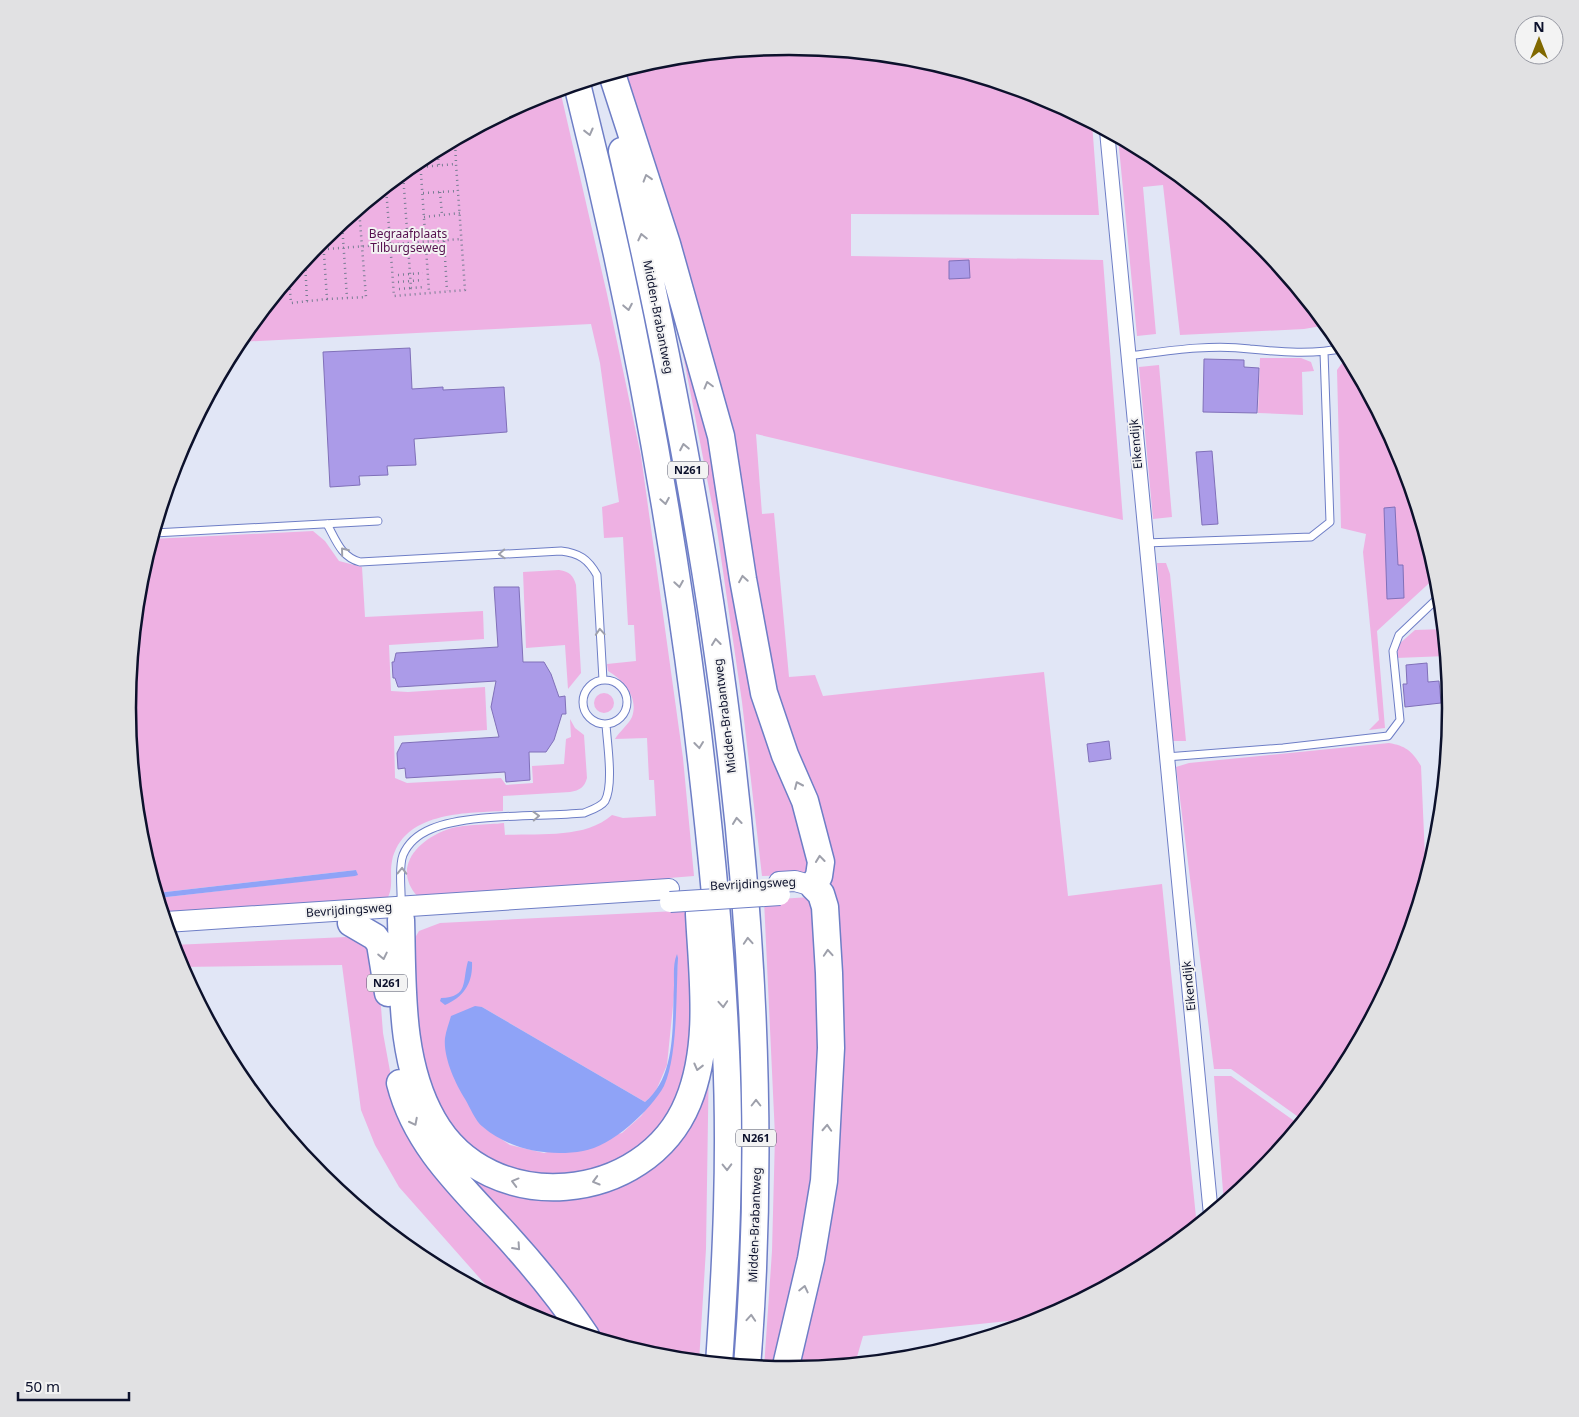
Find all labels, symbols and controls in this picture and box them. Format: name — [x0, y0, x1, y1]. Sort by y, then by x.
north arrow — [1514, 15, 1564, 65]
text: N — [1533, 17, 1545, 36]
one-way arrow — [583, 127, 594, 136]
one-way arrow — [643, 175, 653, 183]
park label: Begraafplaats Tilburgseweg — [369, 225, 447, 256]
one-way arrow — [637, 232, 648, 241]
street label: Midden-Brabantweg — [639, 259, 678, 375]
one-way arrow — [623, 303, 633, 312]
one-way arrow — [703, 381, 713, 389]
street label: Eikendijk — [1125, 418, 1146, 470]
one-way arrow — [680, 443, 690, 452]
road number: N261 — [668, 462, 708, 478]
one-way arrow — [659, 497, 670, 506]
one-way arrow — [340, 548, 349, 557]
one-way arrow — [497, 548, 505, 559]
one-way arrow — [739, 574, 749, 583]
one-way arrow — [673, 580, 683, 589]
one-way arrow — [595, 627, 606, 635]
one-way arrow — [711, 638, 722, 646]
street label: Midden-Brabantweg — [709, 658, 740, 774]
one-way arrow — [693, 742, 704, 750]
one-way arrow — [794, 781, 805, 790]
one-way arrow — [533, 811, 541, 822]
one-way arrow — [732, 817, 743, 825]
one-way arrow — [815, 855, 826, 863]
one-way arrow — [397, 867, 407, 874]
street label: Bevrijdingsweg — [709, 873, 796, 894]
street label: Bevrijdingsweg — [305, 898, 393, 921]
one-way arrow — [743, 937, 754, 945]
one-way arrow — [823, 949, 834, 957]
one-way arrow — [377, 951, 387, 960]
street label: Eikendijk — [1177, 960, 1200, 1012]
road number: N261 — [367, 974, 407, 991]
one-way arrow — [717, 1001, 728, 1009]
one-way arrow — [693, 1062, 704, 1071]
one-way arrow — [751, 1099, 761, 1106]
one-way arrow — [408, 1117, 418, 1126]
one-way arrow — [822, 1124, 832, 1132]
road number: N261 — [736, 1130, 776, 1146]
one-way arrow — [722, 1163, 732, 1171]
street label: Midden-Brabantweg — [744, 1167, 765, 1283]
one-way arrow — [592, 1176, 600, 1186]
one-way arrow — [511, 1178, 519, 1188]
one-way arrow — [511, 1242, 520, 1251]
one-way arrow — [798, 1284, 809, 1293]
one-way arrow — [745, 1314, 756, 1322]
scale bar — [18, 1370, 129, 1402]
text: 50 m — [25, 1376, 60, 1396]

